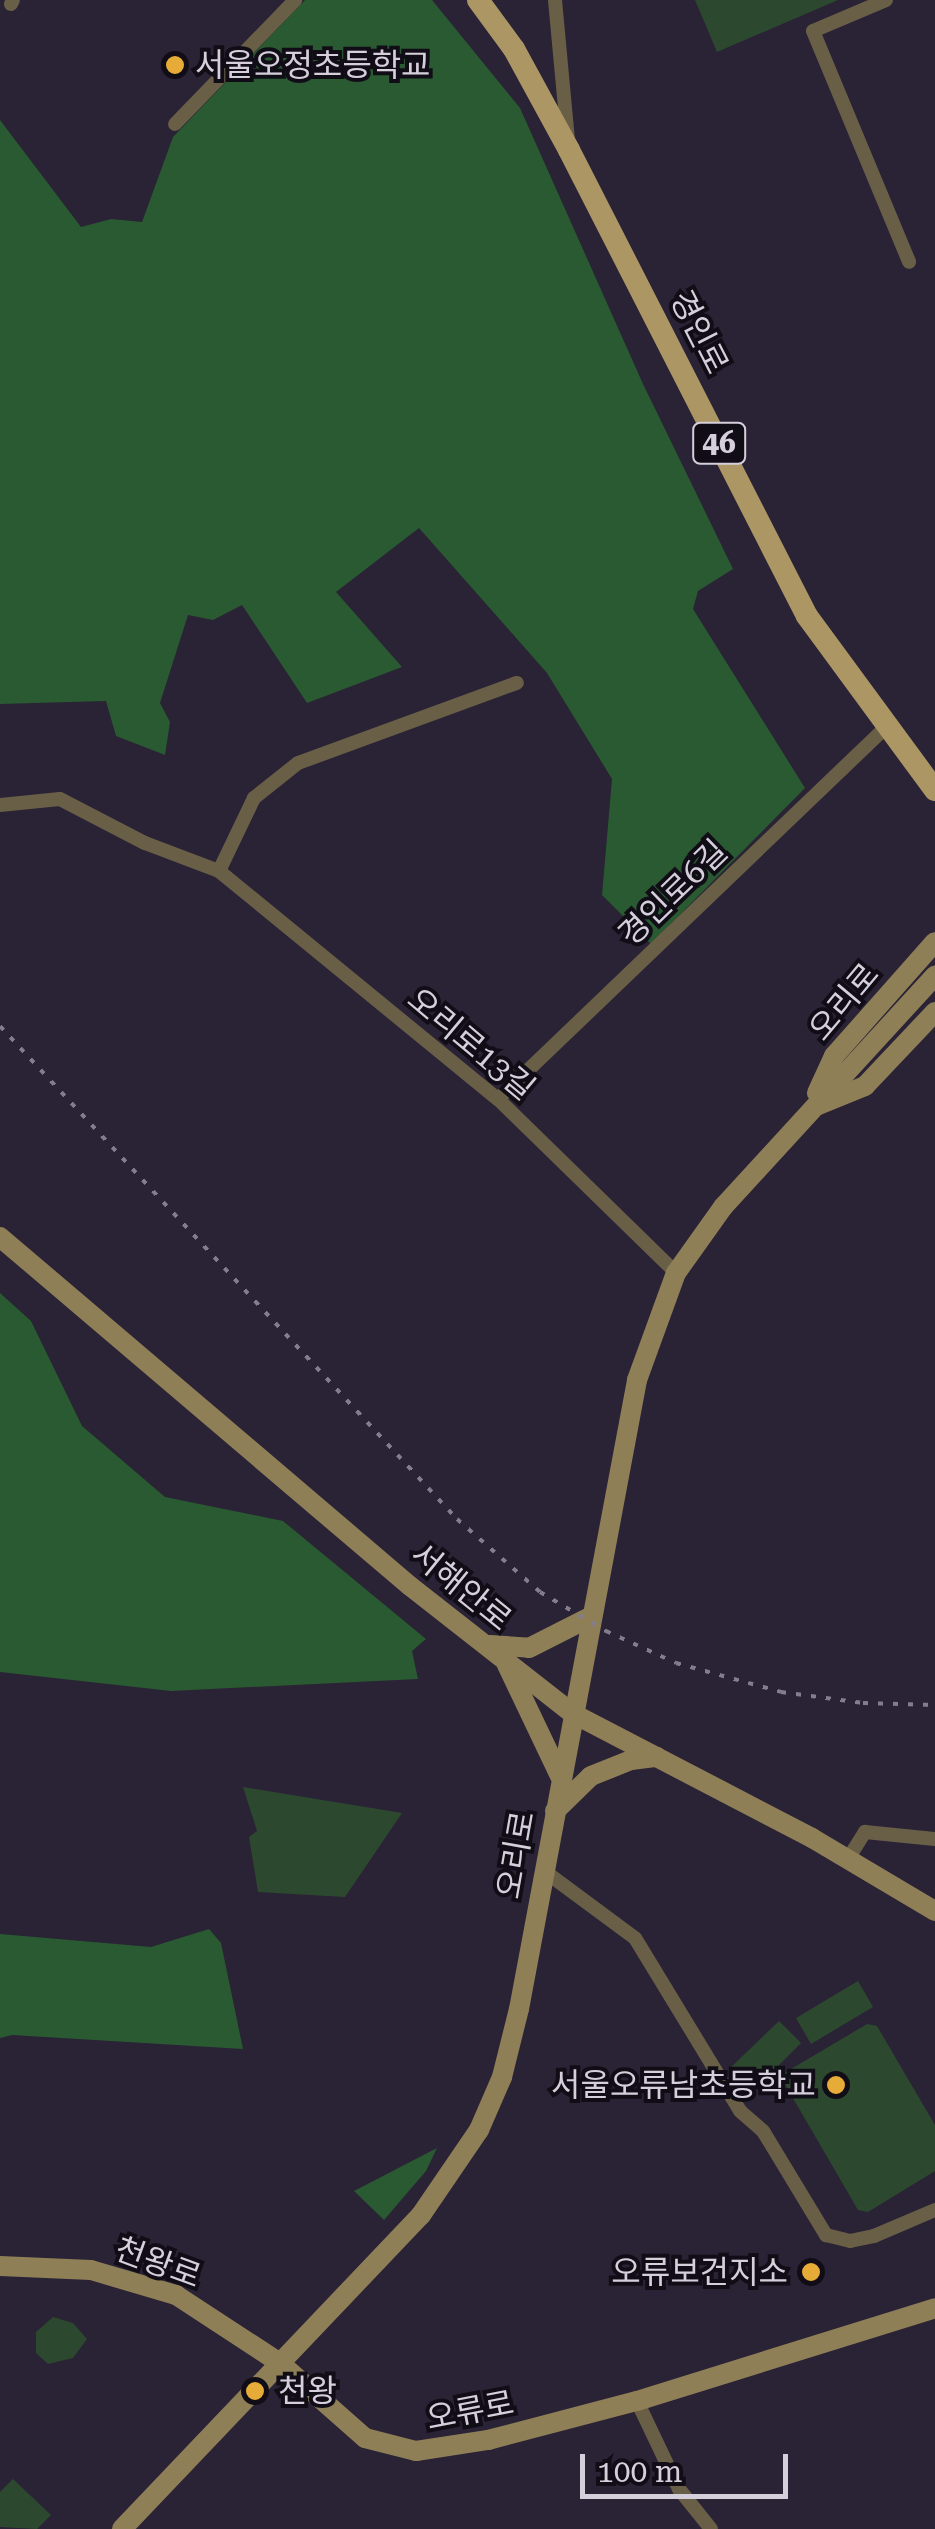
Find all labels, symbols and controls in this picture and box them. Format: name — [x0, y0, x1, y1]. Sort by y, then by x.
place label: 서울오정초등학교 — [195, 46, 431, 84]
marker: 서울오정초등학교 — [164, 54, 186, 76]
street label: 경인로 — [662, 284, 736, 380]
road number: 46 — [692, 418, 746, 468]
street label: 경인로6길 — [611, 832, 735, 954]
street label: 오리로 — [801, 956, 887, 1048]
street label: 오리로13길 — [400, 980, 542, 1108]
street label: 서해안로 — [403, 1535, 519, 1639]
street label: 오리로 — [489, 1808, 543, 1902]
place label: 서울오류남초등학교 — [551, 2066, 816, 2104]
marker: 서울오류남초등학교 — [825, 2074, 847, 2096]
street label: 천왕로 — [110, 2230, 206, 2296]
place label: 오류보건지소 — [611, 2253, 788, 2291]
marker: 오류보건지소 — [798, 2259, 824, 2285]
place label: 천왕 — [278, 2372, 337, 2410]
marker: 천왕 — [242, 2378, 268, 2404]
street label: 오류로 — [423, 2384, 517, 2438]
scale bar — [585, 2434, 792, 2496]
text: 100 m — [597, 2454, 682, 2489]

